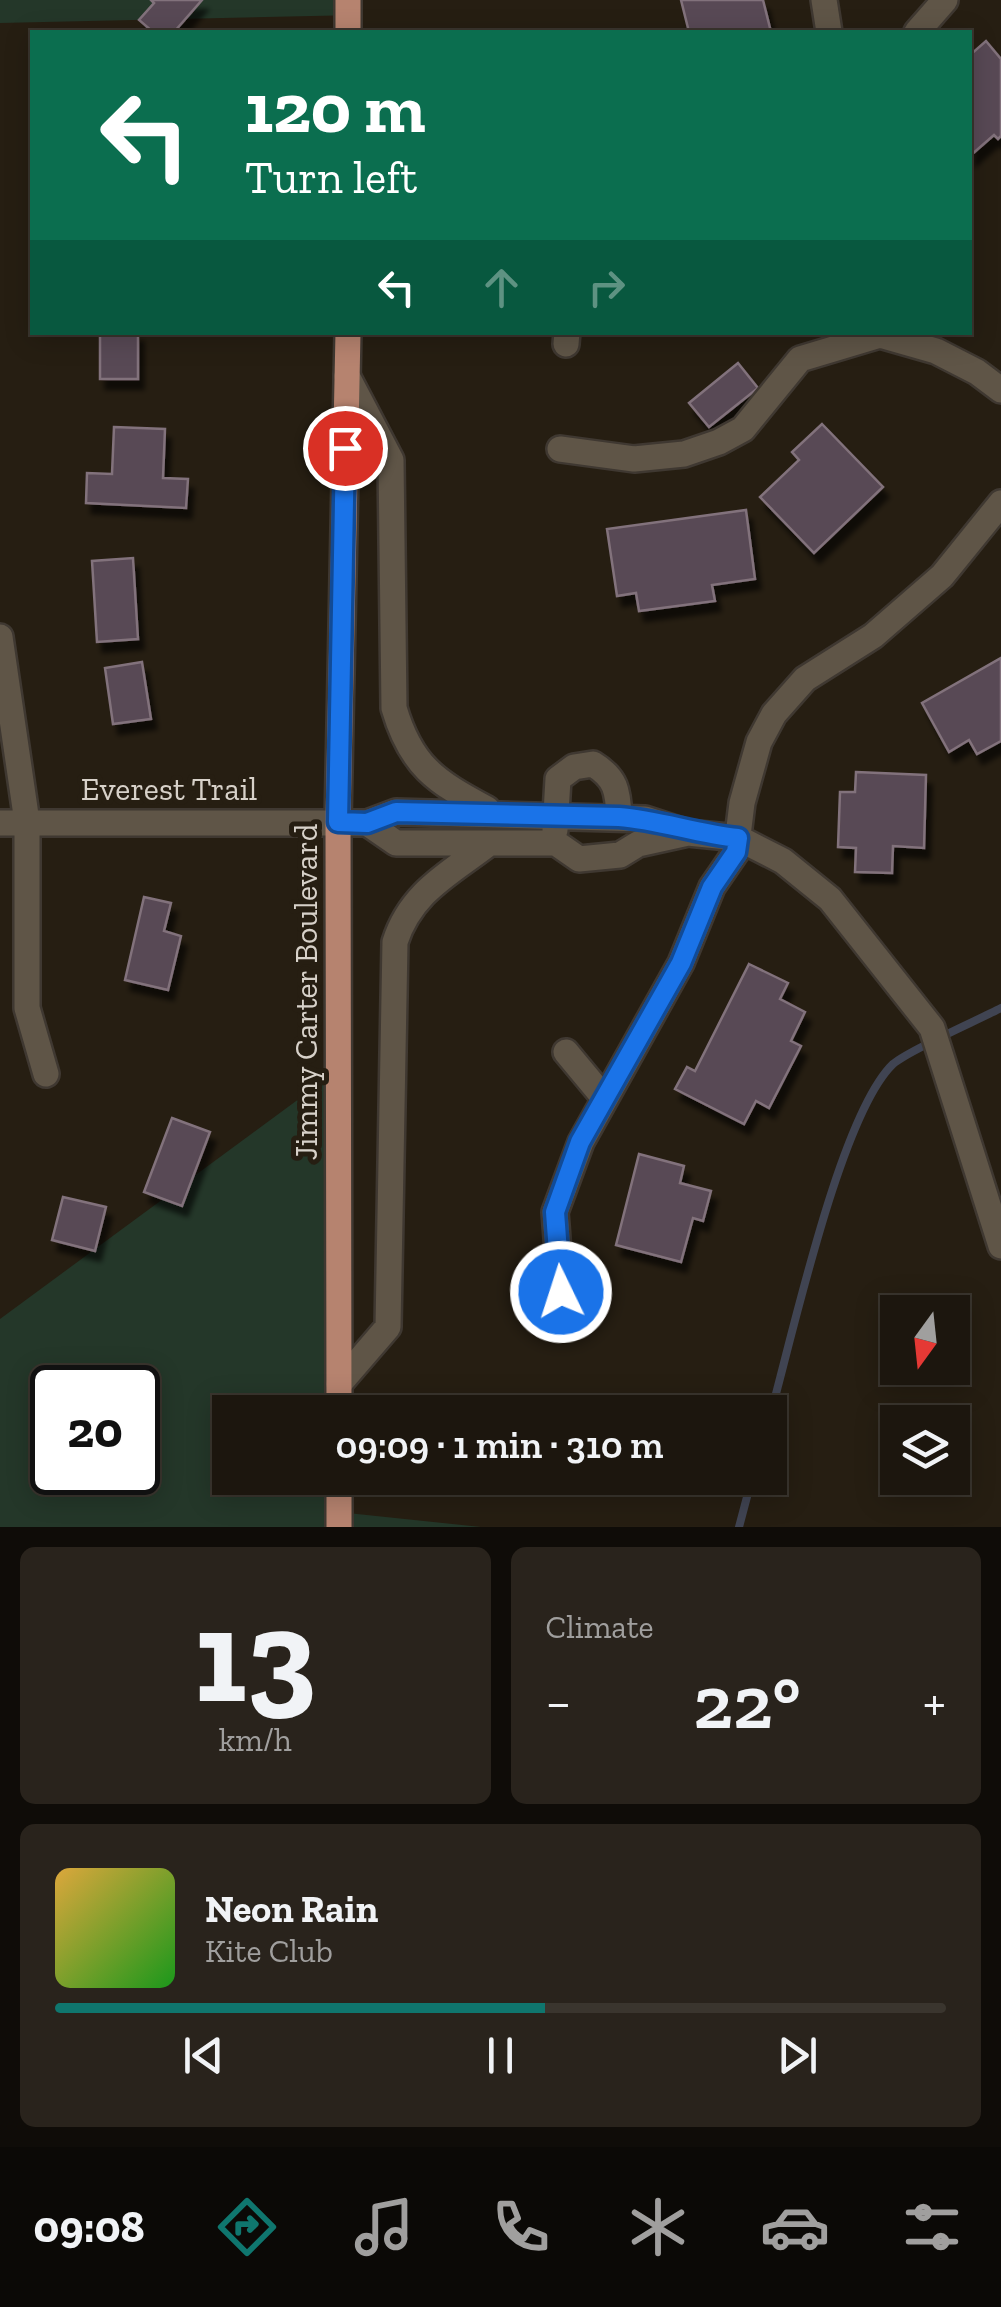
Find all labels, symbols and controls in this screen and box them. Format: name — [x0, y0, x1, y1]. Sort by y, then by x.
text: 120 m — [245, 66, 426, 150]
icon: left — [80, 70, 210, 200]
text: Turn left — [245, 151, 417, 205]
icon: left — [369, 260, 424, 315]
icon: ahead — [474, 260, 529, 315]
icon: right — [579, 260, 634, 315]
pin — [303, 406, 388, 491]
icon: arrive — [318, 421, 373, 476]
street label: Everest Trail — [81, 770, 257, 808]
street label: Jimmy Carter Boulevard — [287, 823, 325, 1160]
position arrow — [509, 1240, 613, 1344]
north arrow — [880, 1295, 970, 1385]
map controls — [880, 1295, 970, 1495]
speed limit sign: 20 — [30, 1365, 160, 1495]
button: layers — [880, 1405, 970, 1495]
text: 09:09 · 1 min · 310 m — [336, 1422, 663, 1468]
text: 13 — [194, 1578, 316, 1734]
text: Climate — [546, 1608, 654, 1646]
text: 22° — [693, 1657, 801, 1747]
text: − — [546, 1669, 571, 1735]
text: + — [923, 1669, 946, 1735]
text: km/h — [219, 1721, 292, 1759]
text: Neon Rain — [205, 1886, 378, 1932]
text: Kite Club — [205, 1932, 333, 1970]
icon: previous — [176, 2028, 231, 2083]
icon: pause — [473, 2028, 528, 2083]
icon: next — [770, 2028, 825, 2083]
icon: directions — [212, 2192, 282, 2262]
icon: music — [349, 2192, 419, 2262]
icon: phone — [486, 2192, 556, 2262]
icon: climate — [623, 2192, 693, 2262]
icon: car — [760, 2192, 830, 2262]
icon: filters — [897, 2192, 967, 2262]
text: 09:08 — [34, 2200, 145, 2254]

